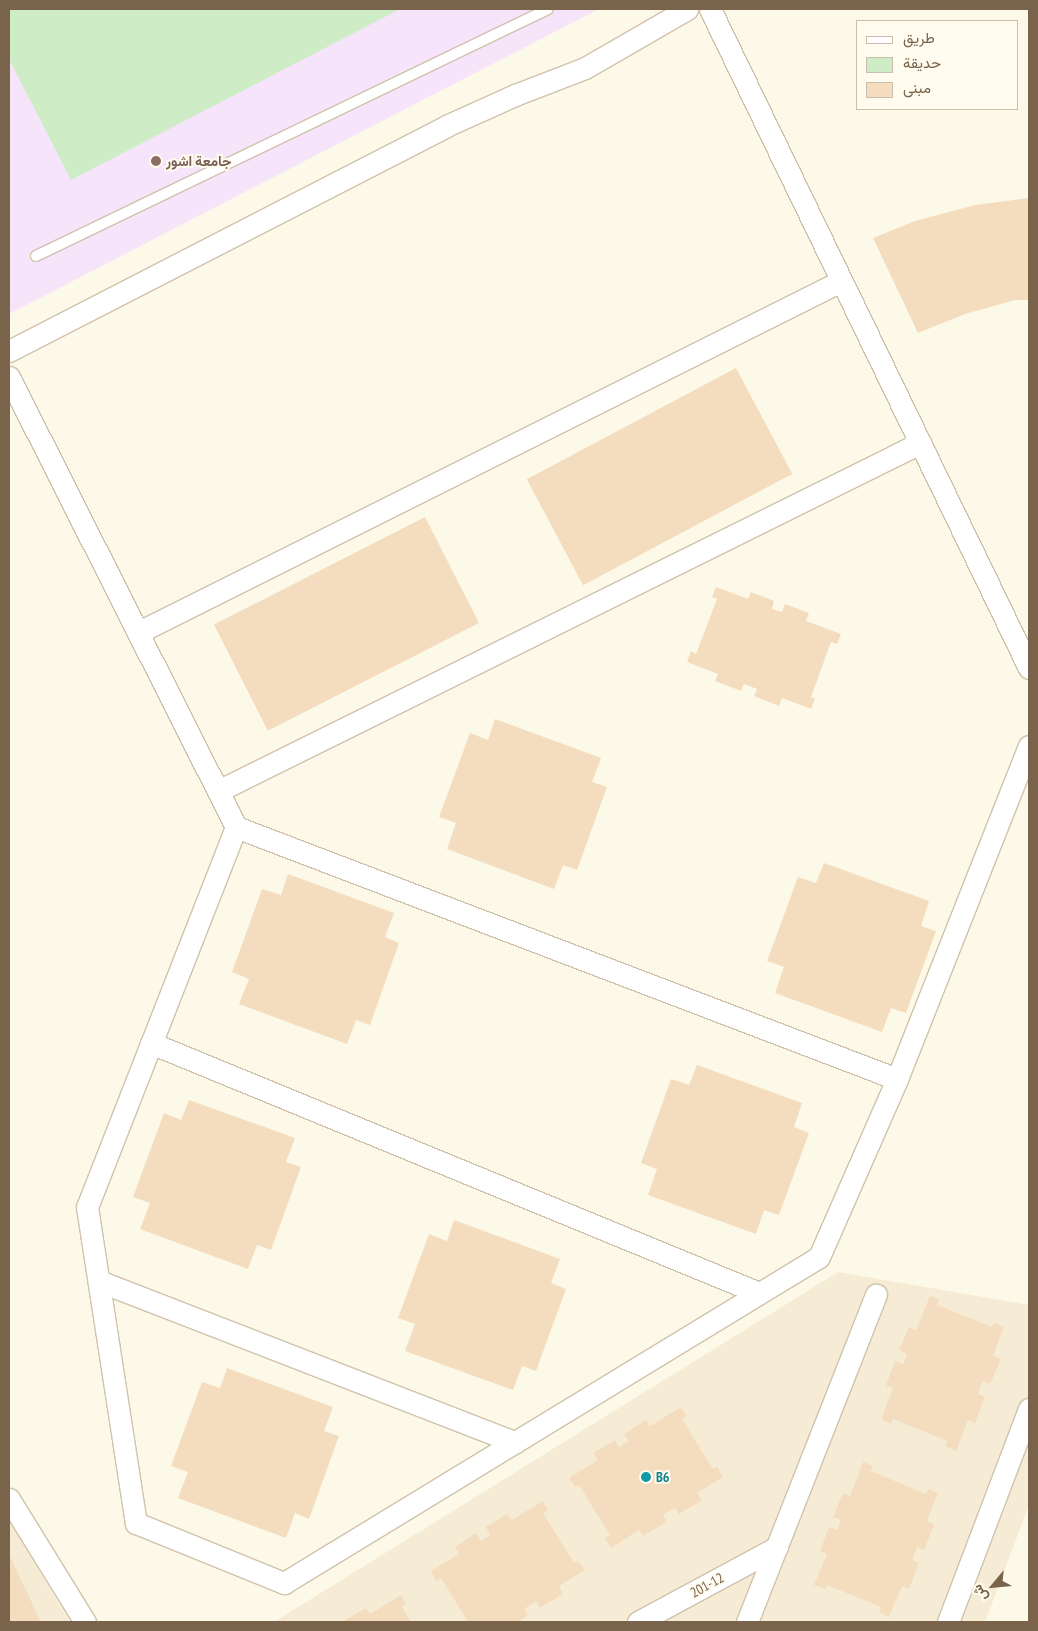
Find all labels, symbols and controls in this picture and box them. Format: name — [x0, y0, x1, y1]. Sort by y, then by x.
legend — [856, 20, 1018, 110]
text: طريق — [903, 28, 935, 47]
text: حديقة — [903, 53, 941, 72]
text: مبنى — [903, 78, 931, 97]
place label: جامعة اشور — [166, 153, 231, 169]
marker: جامعة اشور — [150, 155, 162, 167]
place label: B6 — [656, 1469, 670, 1485]
marker: B6 — [640, 1471, 652, 1483]
north arrow — [968, 1561, 1018, 1611]
street label: 201-12 — [687, 1569, 727, 1601]
text: ش — [968, 1581, 992, 1605]

